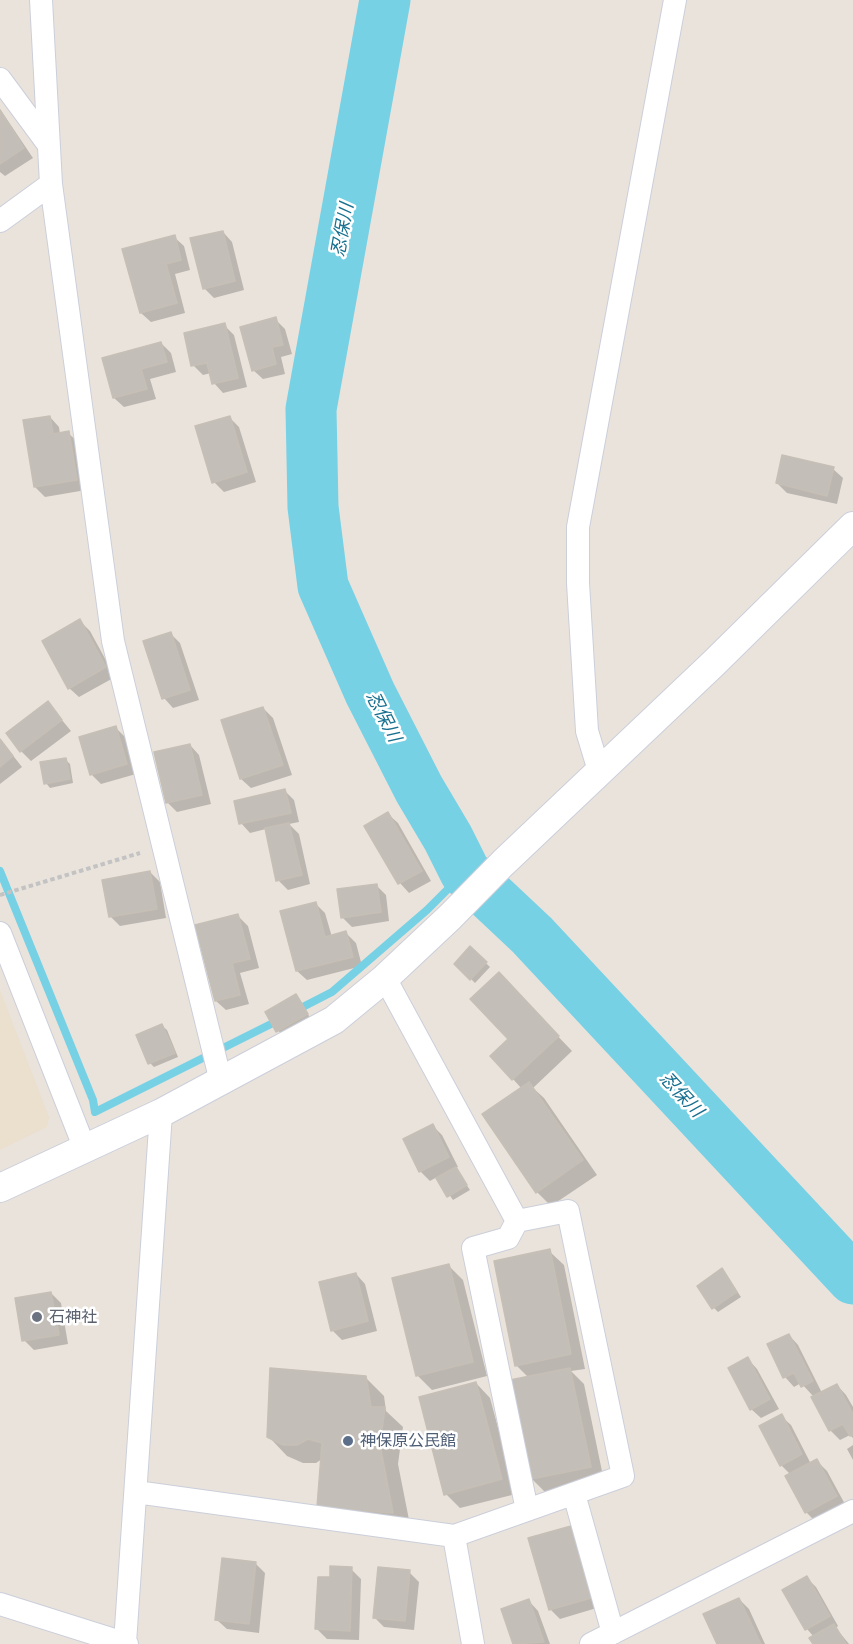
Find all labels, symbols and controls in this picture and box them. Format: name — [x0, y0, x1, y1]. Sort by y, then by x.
water label: 忍保川 — [328, 202, 358, 258]
water label: 忍保川 — [361, 688, 405, 746]
water label: 忍保川 — [655, 1068, 707, 1122]
place label: 石神社 — [49, 1307, 97, 1327]
marker: 石神社 — [30, 1310, 44, 1324]
place label: 神保原公民館 — [360, 1431, 456, 1451]
marker: 神保原公民館 — [341, 1434, 355, 1448]

